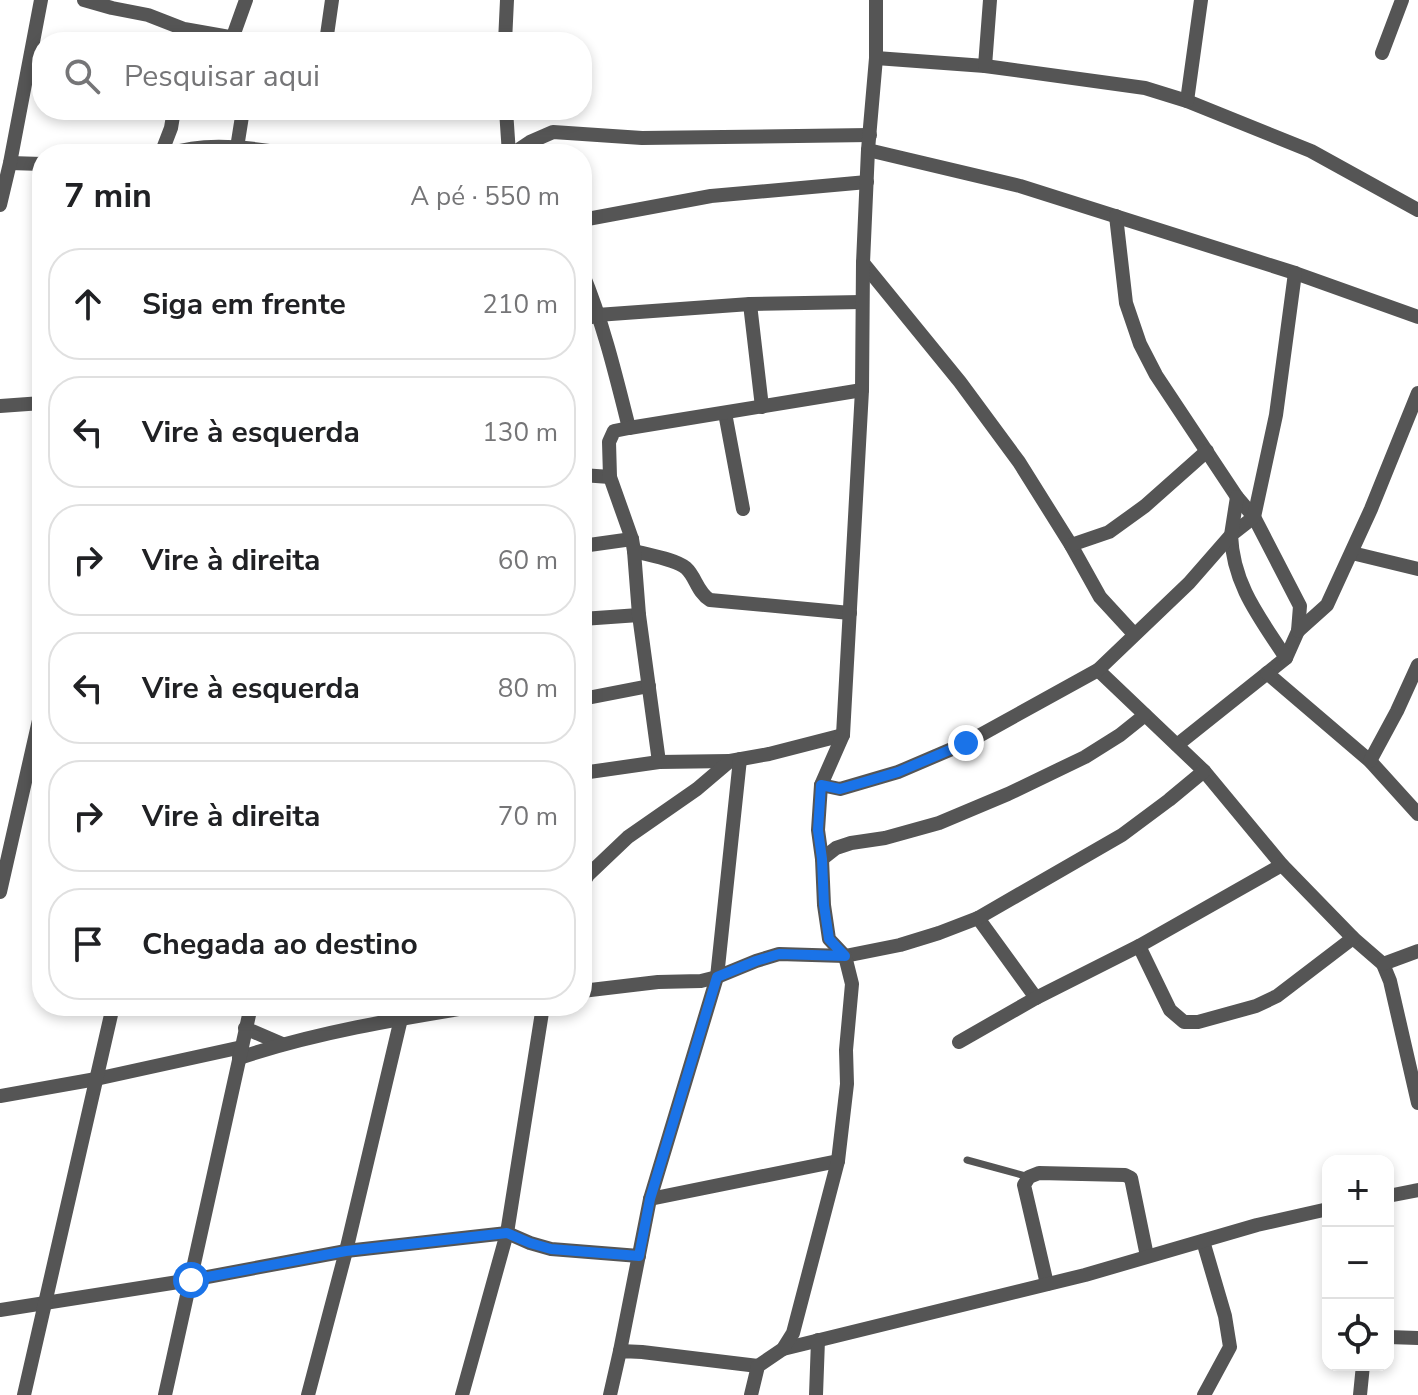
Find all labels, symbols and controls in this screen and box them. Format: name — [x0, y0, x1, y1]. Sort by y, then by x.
search box — [32, 32, 592, 120]
icon: search — [60, 54, 104, 98]
text: Pesquisar aqui — [124, 56, 320, 97]
text: 7 min — [64, 173, 152, 219]
text: A pé · 550 m — [410, 179, 560, 214]
icon: ahead — [66, 282, 110, 326]
text: Siga em frente — [142, 284, 346, 325]
text: 210 m — [482, 287, 558, 322]
icon: left — [66, 410, 110, 454]
text: Vire à esquerda — [142, 412, 360, 453]
text: 130 m — [482, 415, 558, 450]
icon: right — [66, 538, 110, 582]
text: Vire à direita — [142, 540, 320, 581]
text: 60 m — [498, 543, 558, 578]
icon: left — [66, 666, 110, 710]
text: Vire à esquerda — [142, 668, 360, 709]
text: 80 m — [498, 671, 558, 706]
route end — [948, 725, 984, 761]
icon: right — [66, 794, 110, 838]
text: Vire à direita — [142, 796, 320, 837]
text: 70 m — [498, 799, 558, 834]
icon: arrive — [66, 922, 110, 966]
text: Chegada ao destino — [142, 924, 418, 965]
map controls — [1322, 1155, 1394, 1371]
button: + — [1322, 1155, 1394, 1227]
button: − — [1322, 1227, 1394, 1299]
route start — [173, 1262, 209, 1298]
button: locate — [1322, 1299, 1394, 1371]

